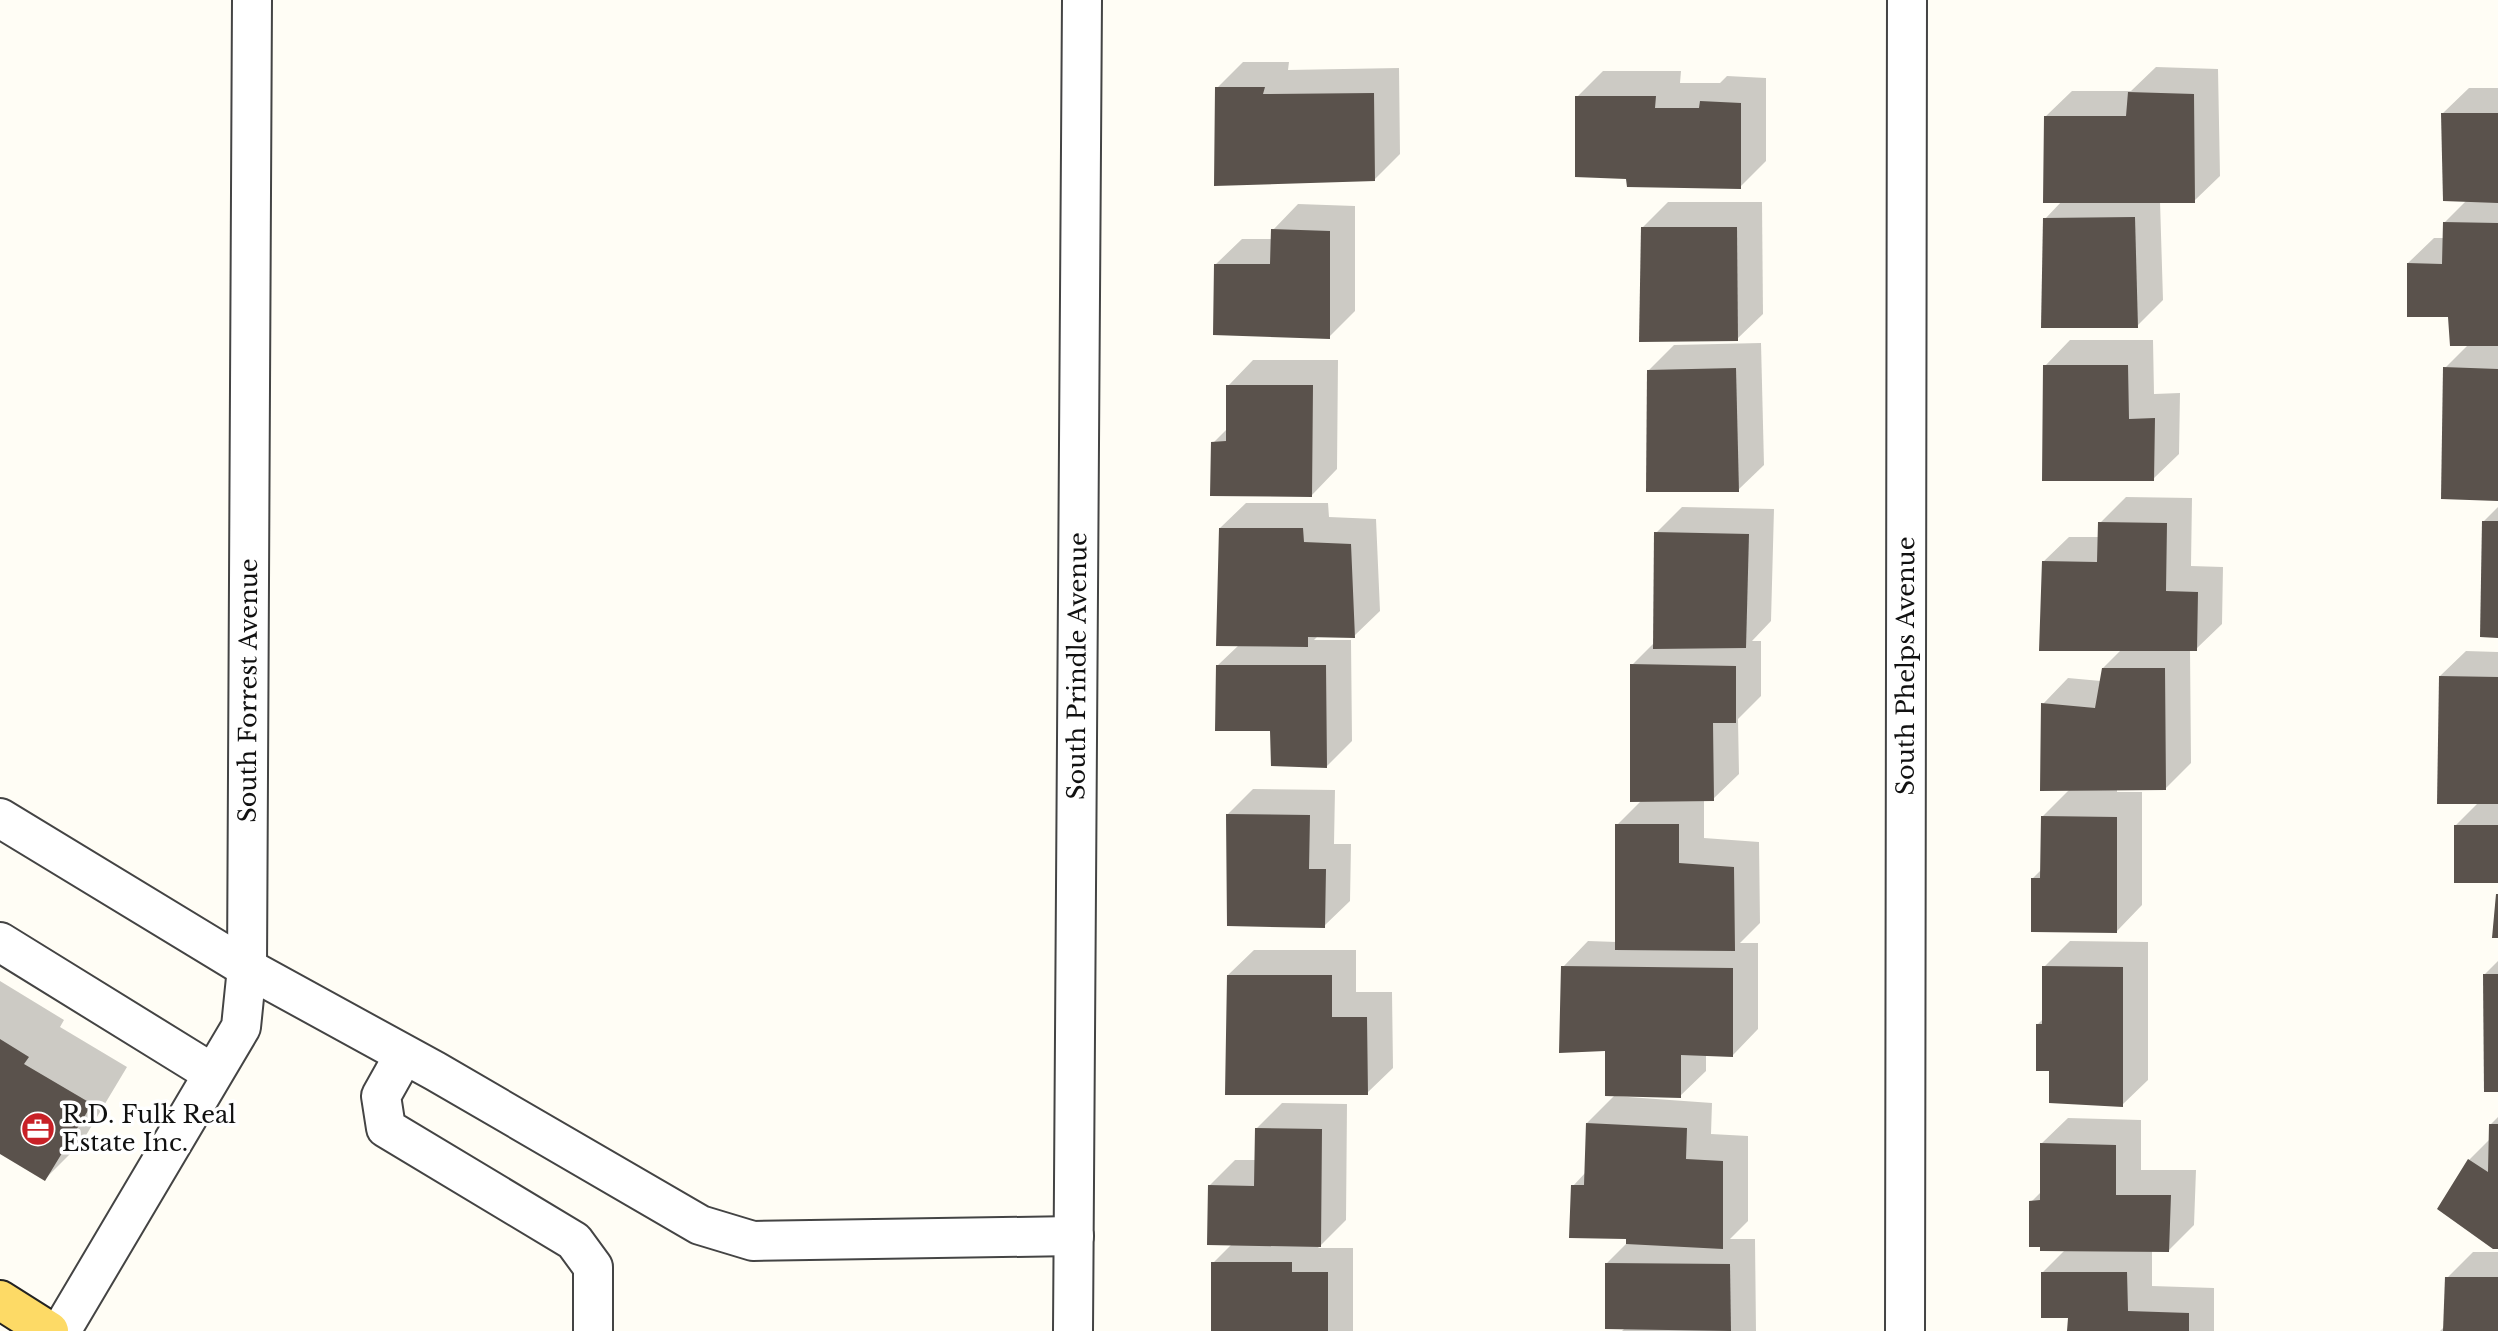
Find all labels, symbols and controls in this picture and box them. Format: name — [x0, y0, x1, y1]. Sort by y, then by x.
street label: South Prindle Avenue — [1062, 532, 1092, 800]
street label: South Phelps Avenue — [1891, 536, 1920, 796]
street label: South Forrest Avenue — [233, 558, 263, 823]
place label: R.D. Fulk Real Estate Inc. — [62, 1100, 236, 1157]
office icon: R.D. Fulk Real Estate Inc. — [19, 1110, 57, 1148]

